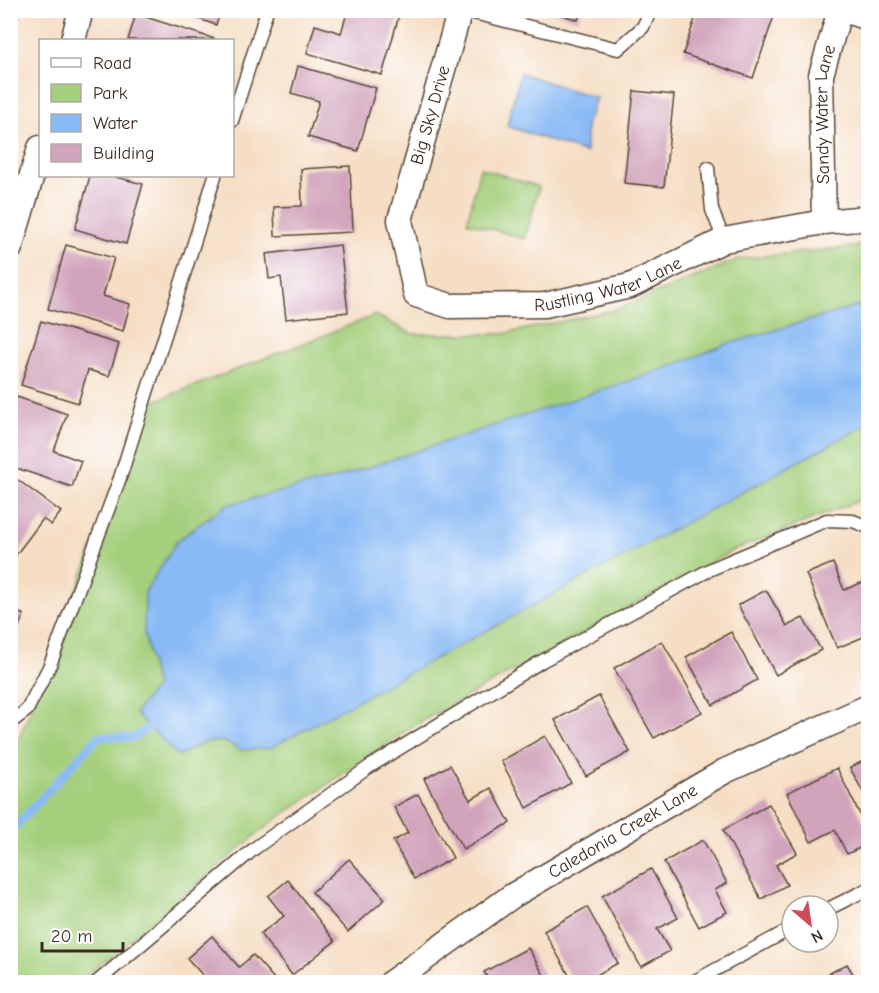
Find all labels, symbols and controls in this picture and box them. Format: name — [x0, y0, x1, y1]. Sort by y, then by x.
legend — [39, 39, 234, 177]
street label: Sandy Water Lane — [811, 42, 840, 184]
text: Road — [93, 53, 132, 74]
street label: Big Sky Drive — [406, 63, 455, 167]
text: Park — [93, 83, 128, 104]
text: Water — [93, 113, 138, 134]
text: Building — [93, 143, 155, 164]
street label: Rustling Water Lane — [534, 252, 685, 316]
street label: Caledonia Creek Lane — [545, 780, 701, 883]
north arrow — [780, 894, 840, 954]
scale bar — [42, 915, 123, 953]
text: 20 m — [51, 926, 92, 947]
text: N — [808, 926, 826, 947]

